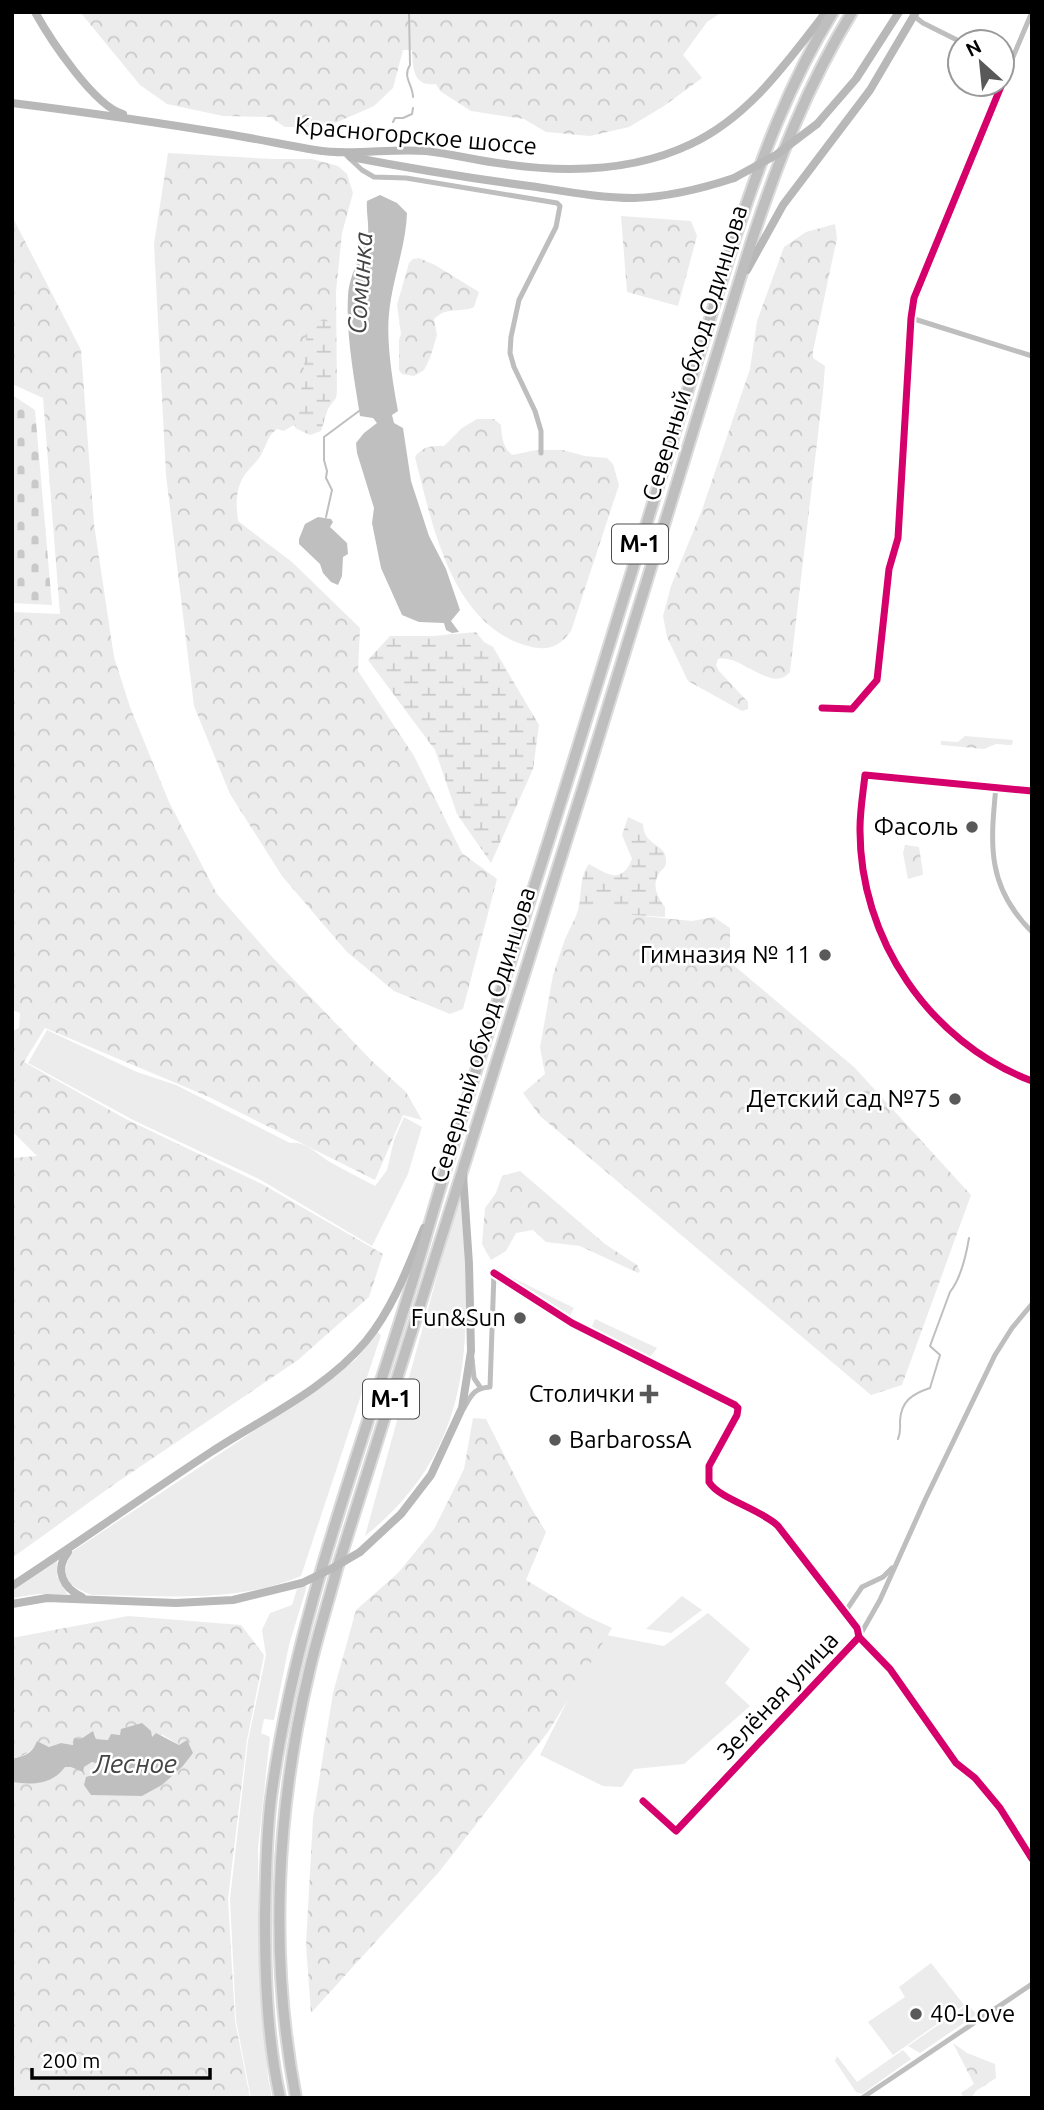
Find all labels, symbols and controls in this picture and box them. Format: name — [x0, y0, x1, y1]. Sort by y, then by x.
north arrow — [946, 28, 1016, 98]
text: N — [962, 35, 985, 61]
street label: Красногорское шоссе — [294, 111, 538, 160]
street label: Северный обход Одинцова — [637, 202, 752, 504]
water label: Соминка — [341, 231, 378, 335]
road number: М-1 — [612, 524, 668, 564]
place label: Фасоль — [874, 813, 958, 840]
marker: Фасоль — [964, 819, 980, 835]
street label: Северный обход Одинцова — [425, 884, 540, 1186]
place label: Гимназия № 11 — [640, 941, 811, 968]
marker: Гимназия № 11 — [817, 947, 833, 963]
place label: Детский сад №75 — [746, 1085, 941, 1112]
marker: Детский сад №75 — [947, 1091, 963, 1107]
place label: Fun&Sun — [411, 1304, 506, 1331]
marker: Fun&Sun — [512, 1310, 528, 1326]
road number: М-1 — [363, 1380, 419, 1418]
place label: Столички — [529, 1380, 635, 1407]
marker: Столички — [641, 1386, 657, 1402]
place label: BarbarossA — [569, 1426, 692, 1453]
marker: BarbarossA — [547, 1432, 563, 1448]
street label: Зелёная улица — [712, 1626, 844, 1765]
water label: Лесное — [92, 1749, 177, 1778]
place label: 40-Love — [930, 2000, 1015, 2027]
marker: 40-Love — [908, 2006, 924, 2022]
scale bar — [32, 2036, 210, 2080]
text: 200 m — [42, 2048, 100, 2072]

